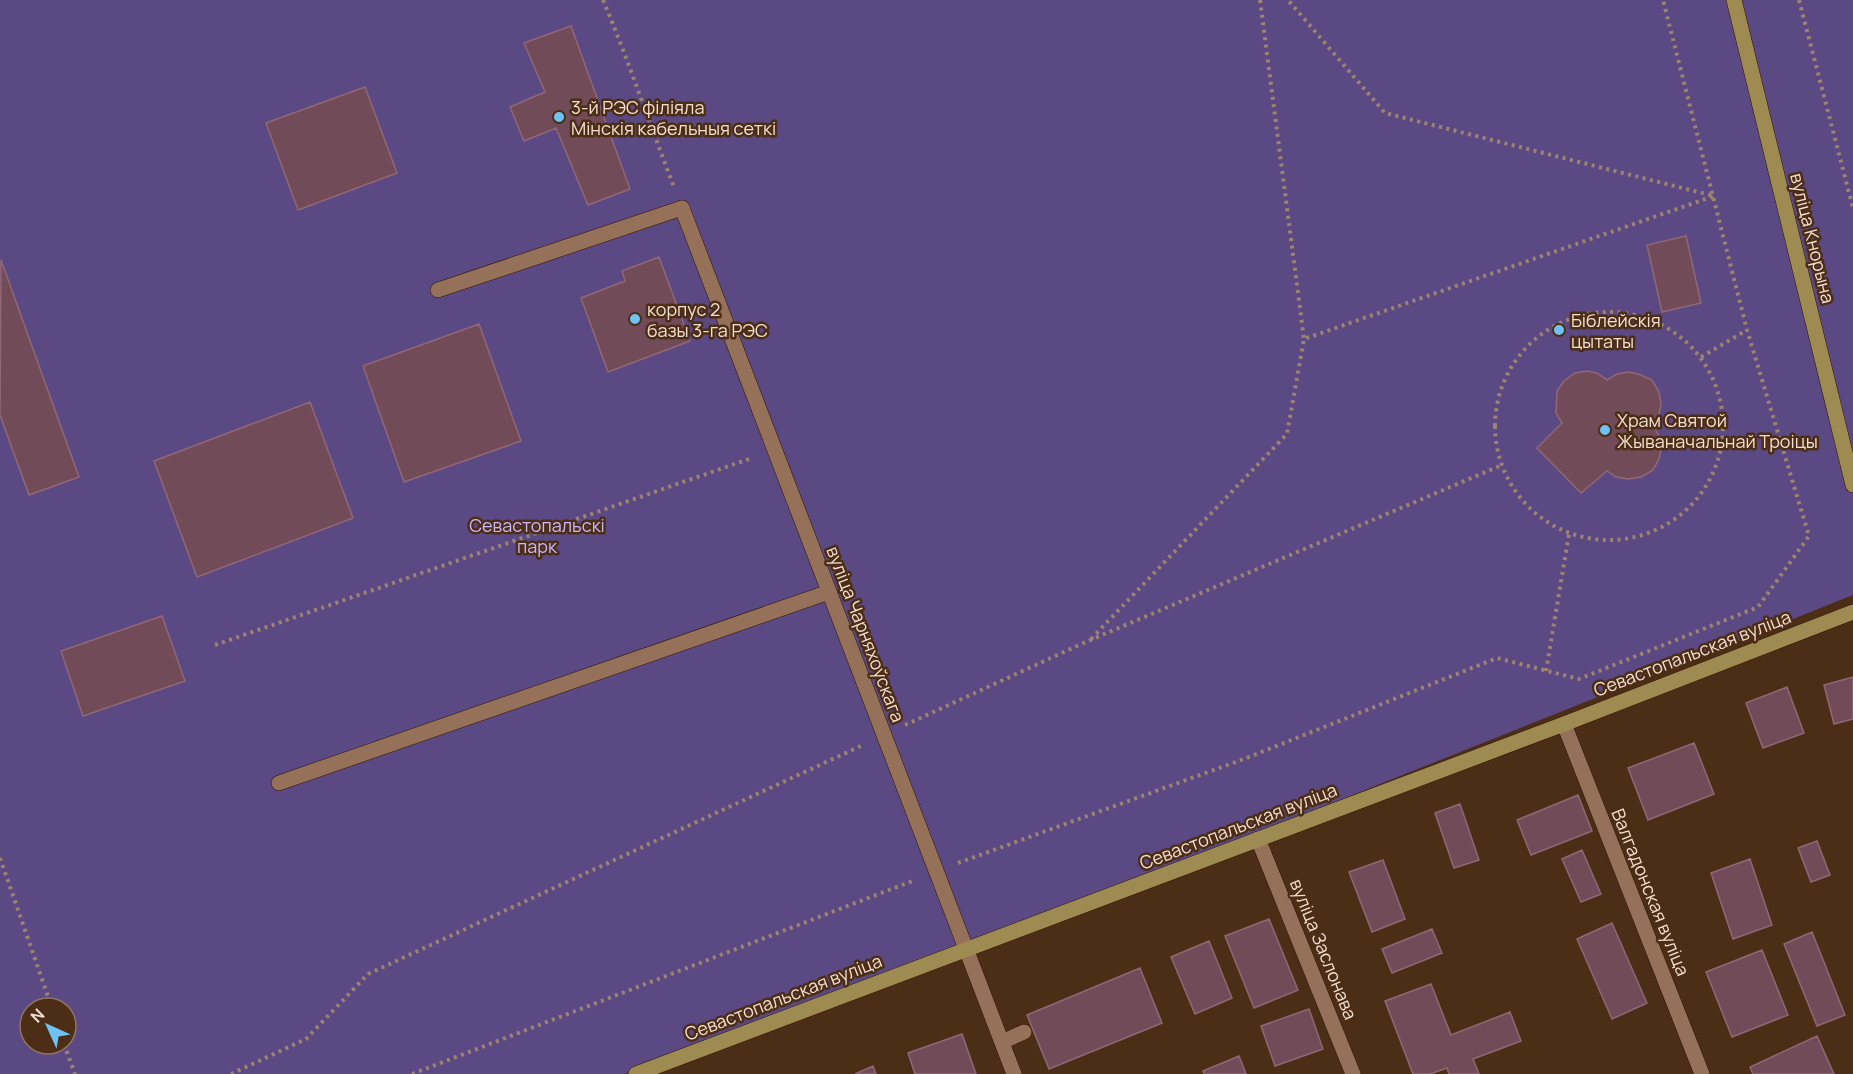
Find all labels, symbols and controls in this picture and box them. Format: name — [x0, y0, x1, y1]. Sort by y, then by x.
place label: 3-й РЭС філіяла Мінскія кабельныя сеткі — [571, 95, 776, 140]
marker: 3-й РЭС філіяла Мінскія кабельныя сеткі — [552, 110, 566, 124]
street label: вуліца Кнорына — [1785, 170, 1841, 306]
place label: корпус 2 базы 3-га РЭС — [647, 297, 768, 342]
place label: Біблейскія цытаты — [1571, 308, 1661, 353]
marker: корпус 2 базы 3-га РЭС — [628, 312, 642, 326]
marker: Біблейскія цытаты — [1552, 323, 1566, 337]
place label: Храм Святой Жываначальнай Троіцы — [1617, 408, 1818, 453]
marker: Храм Святой Жываначальнай Троіцы — [1598, 423, 1612, 437]
park label: Севастопальскі парк — [469, 513, 605, 558]
street label: вуліца Чарняхоўскага — [821, 543, 911, 725]
street label: Севастопальская вуліца — [1590, 604, 1794, 702]
street label: Севастопальская вуліца — [1136, 777, 1340, 875]
street label: Валгадонская вуліца — [1606, 805, 1696, 979]
street label: вуліца Заслонава — [1285, 875, 1363, 1023]
street label: Севастопальская вуліца — [681, 948, 885, 1046]
north arrow — [18, 996, 78, 1056]
text: N — [26, 1004, 49, 1027]

